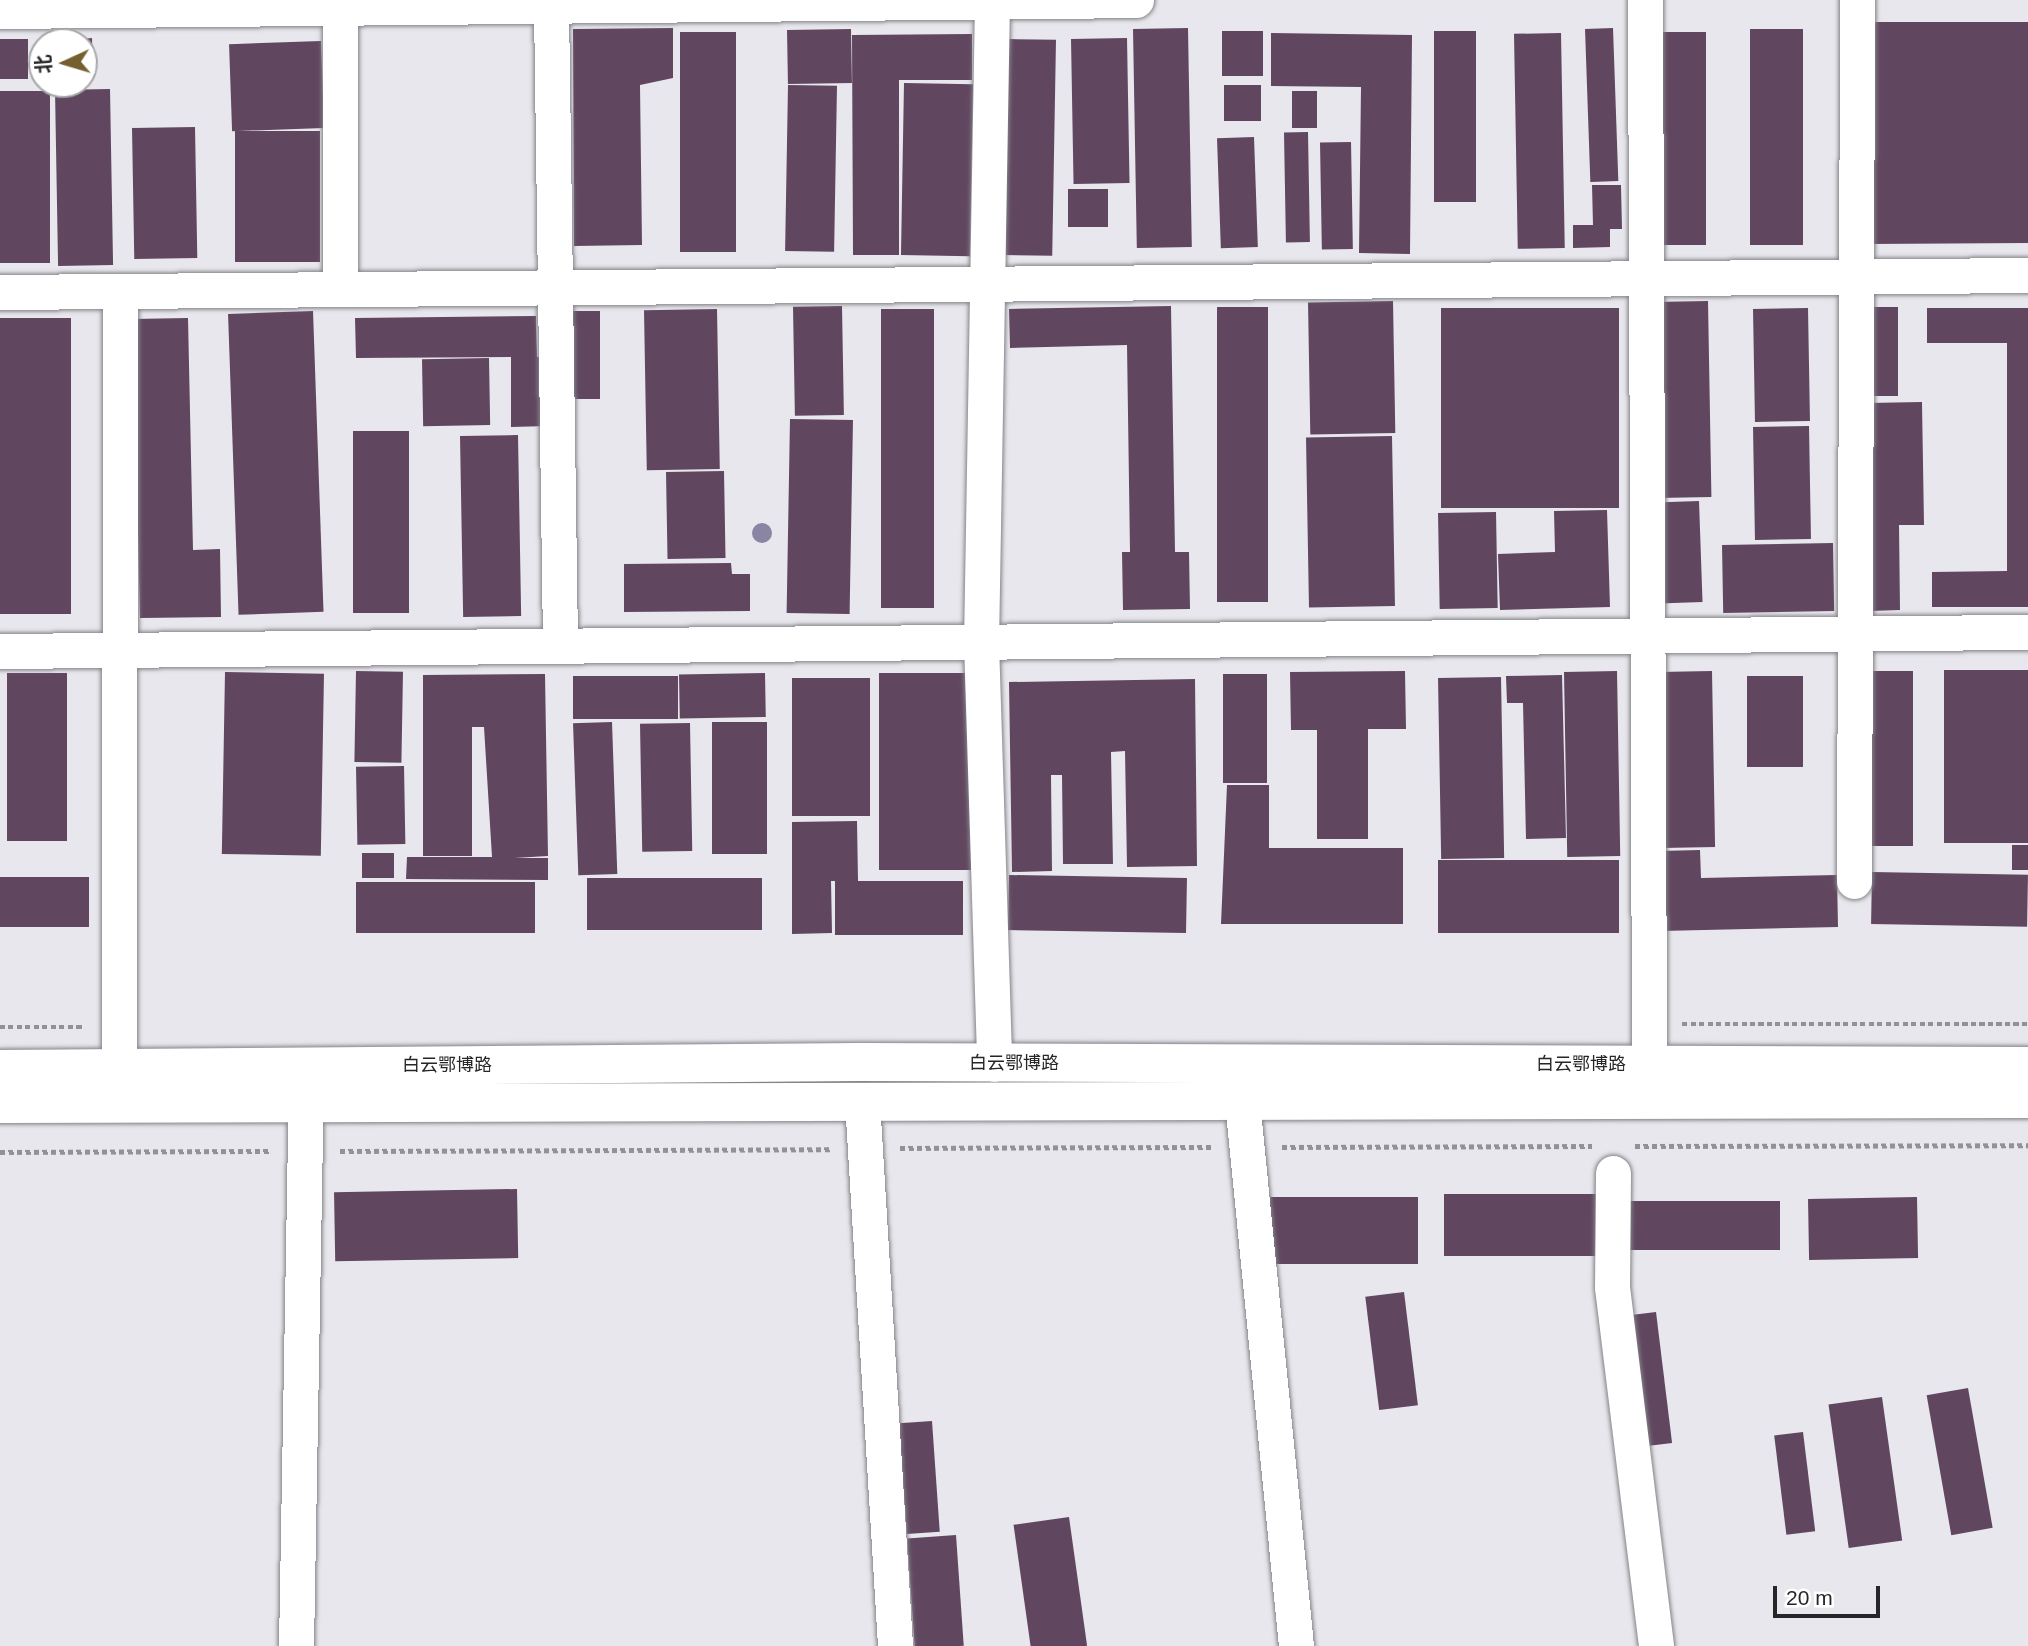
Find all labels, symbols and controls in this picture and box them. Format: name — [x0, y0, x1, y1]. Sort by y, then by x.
north arrow — [28, 28, 98, 98]
text: 北 — [32, 54, 55, 75]
street label: 白云鄂博路 — [969, 1052, 1059, 1074]
street label: 白云鄂博路 — [1536, 1053, 1626, 1075]
street label: 白云鄂博路 — [402, 1054, 492, 1076]
scale bar — [1776, 1572, 1883, 1616]
text: 20 m — [1786, 1586, 1833, 1609]

